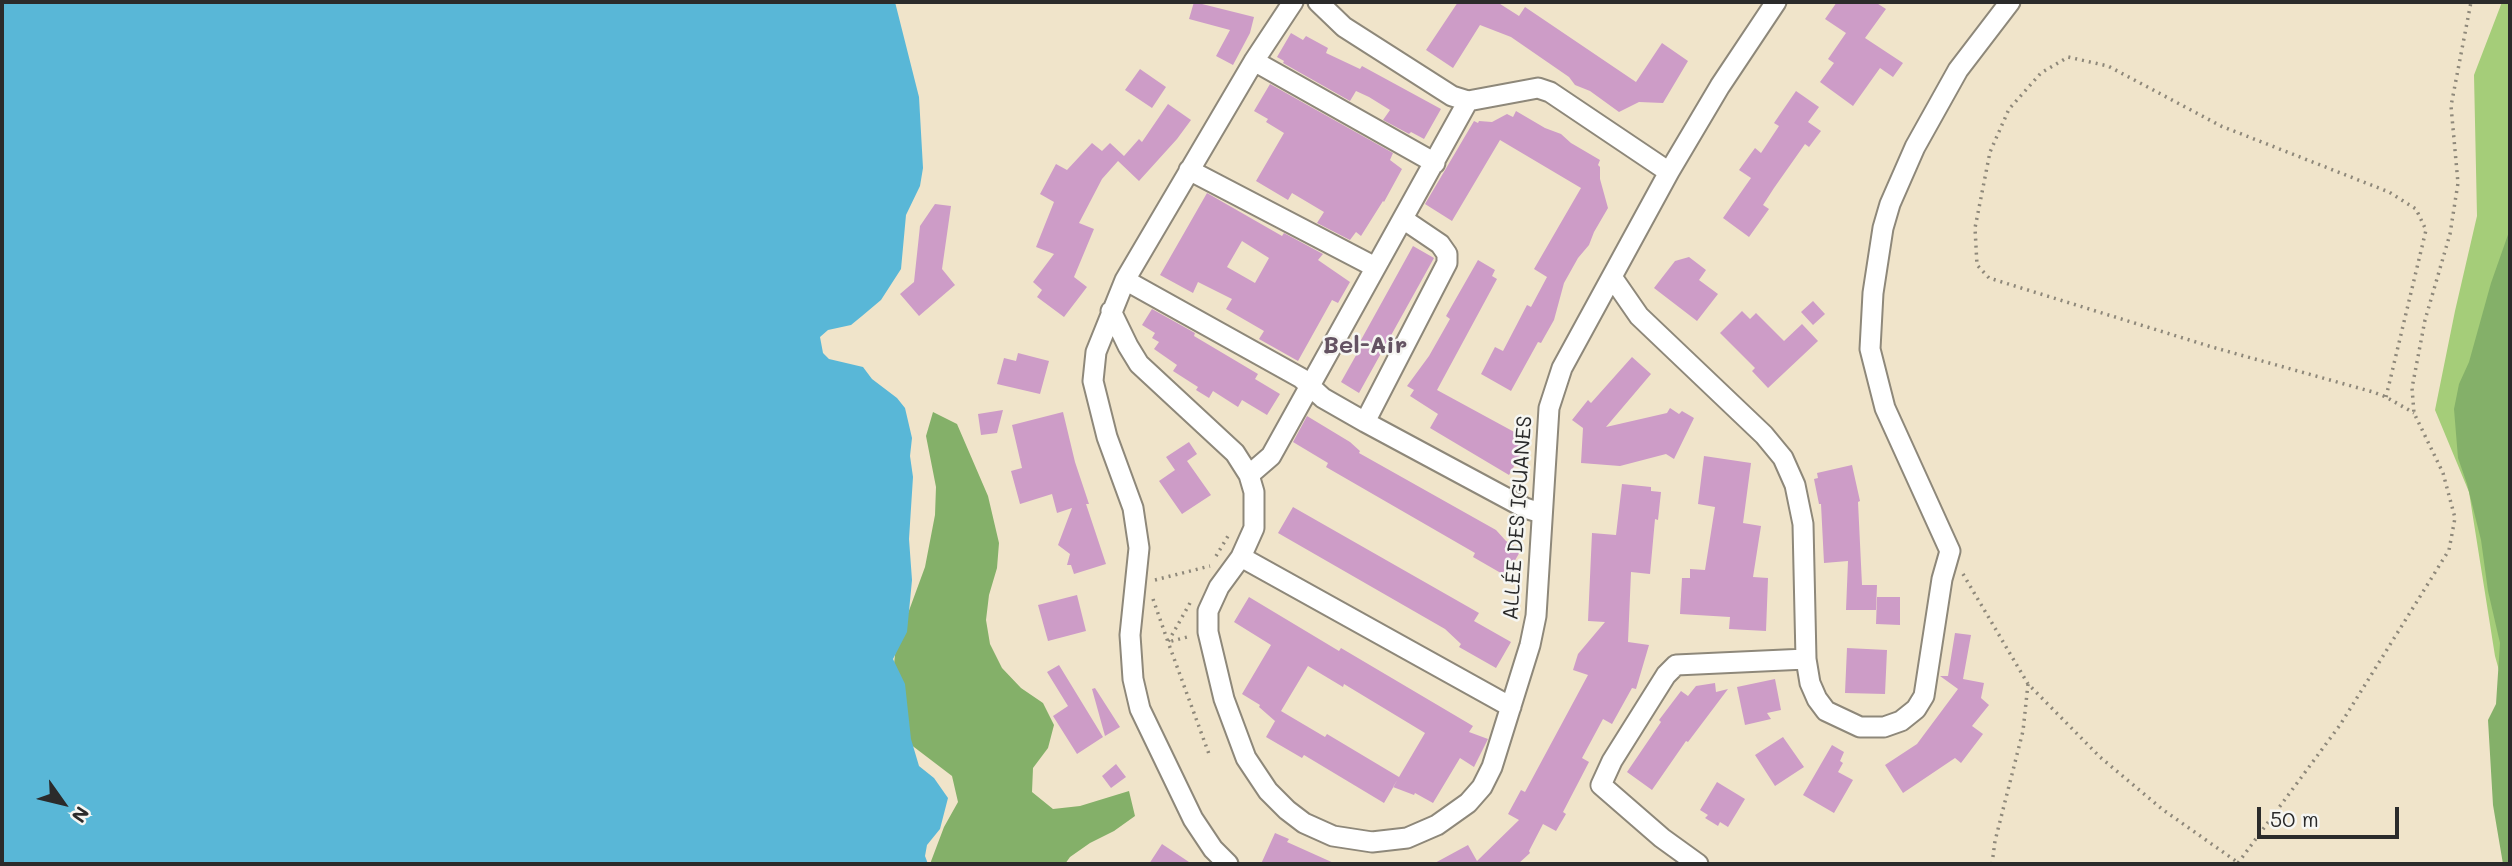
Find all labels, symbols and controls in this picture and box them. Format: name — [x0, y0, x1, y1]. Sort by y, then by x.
district label: Bel-Air — [1323, 332, 1407, 360]
street label: ALLÉE DES IGUANES — [1498, 415, 1538, 621]
north arrow — [28, 768, 98, 838]
scale bar — [2260, 792, 2402, 836]
text: N — [66, 802, 95, 828]
text: 50 m — [2270, 805, 2319, 832]

